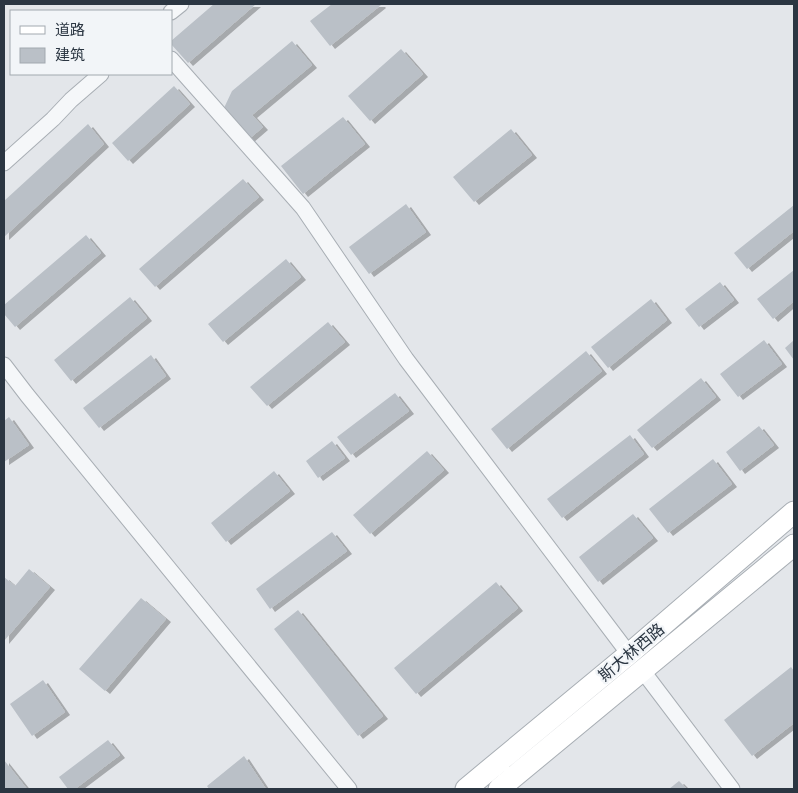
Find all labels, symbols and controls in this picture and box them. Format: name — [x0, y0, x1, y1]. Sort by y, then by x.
legend — [10, 10, 172, 75]
text: 道路 — [55, 21, 85, 39]
text: 建筑 — [55, 46, 85, 64]
street label: 斯大林西路 — [595, 619, 668, 685]

